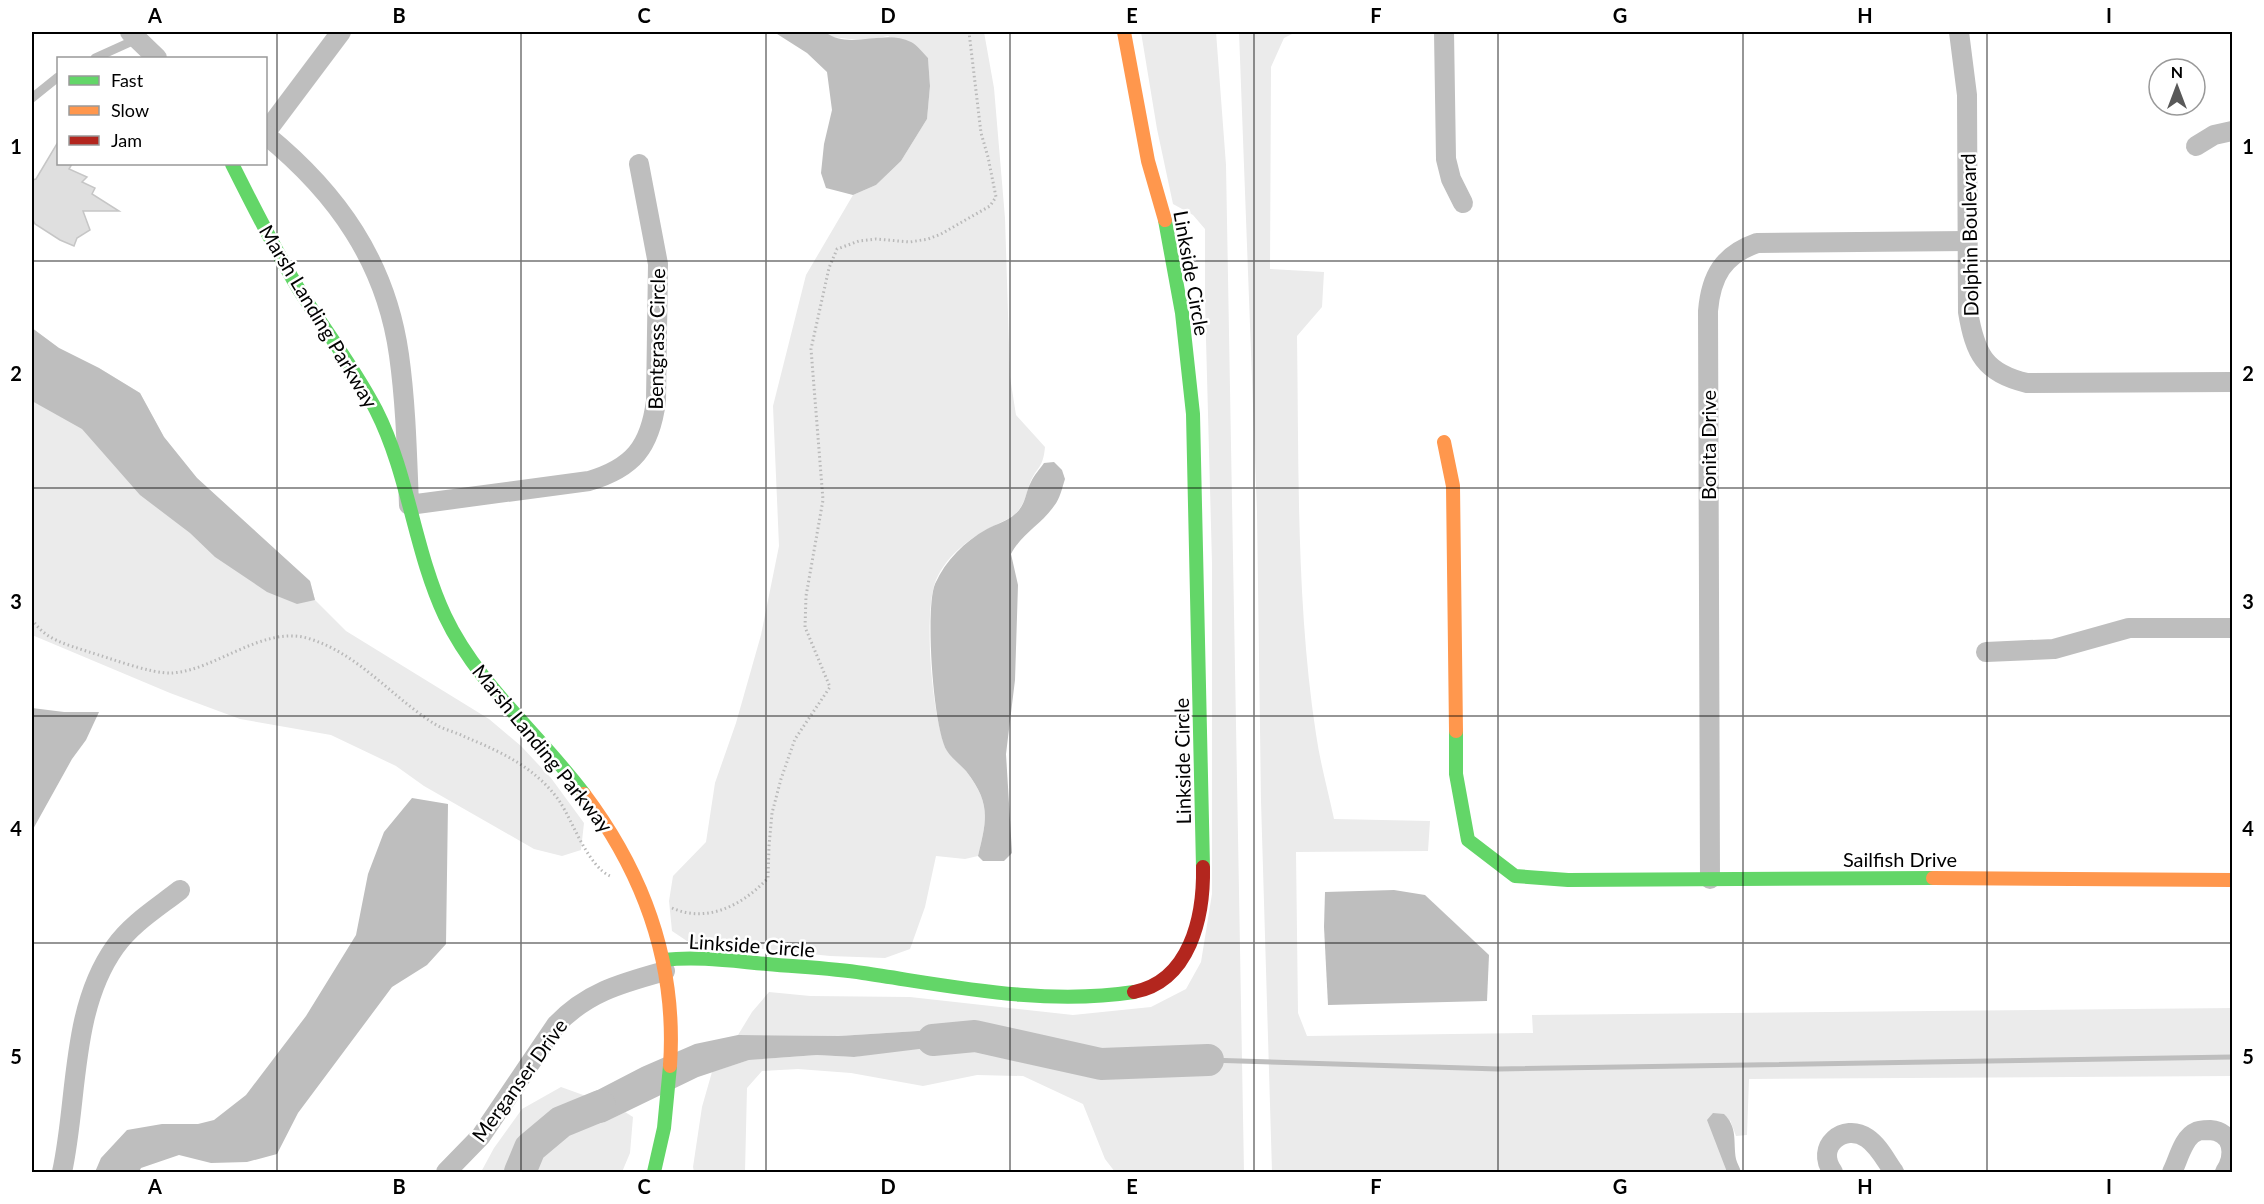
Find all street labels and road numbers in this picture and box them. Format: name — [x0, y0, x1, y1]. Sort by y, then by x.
street label: Dolphin Boulevard — [1956, 153, 1982, 317]
street label: Linkside Circle — [1169, 209, 1215, 337]
street label: Marsh Landing Parkway — [255, 220, 383, 412]
street label: Bentgrass Circle — [643, 268, 669, 410]
street label: Bonita Drive — [1696, 390, 1720, 500]
street label: Marsh Landing Parkway — [468, 659, 619, 837]
street label: Linkside Circle — [1169, 698, 1195, 824]
street label: Sailfish Drive — [1843, 847, 1957, 871]
street label: Linkside Circle — [688, 929, 816, 961]
street label: Merganser Drive — [466, 1014, 572, 1146]

